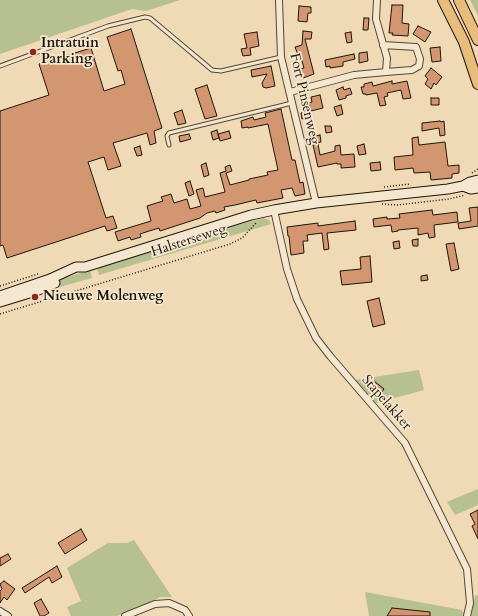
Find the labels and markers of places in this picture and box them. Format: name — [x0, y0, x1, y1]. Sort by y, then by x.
place label: Intratuin Parking — [41, 36, 99, 68]
marker: Intratuin Parking — [28, 47, 38, 57]
place label: Nieuwe Molenweg — [43, 289, 163, 305]
marker: Nieuwe Molenweg — [30, 292, 40, 302]

